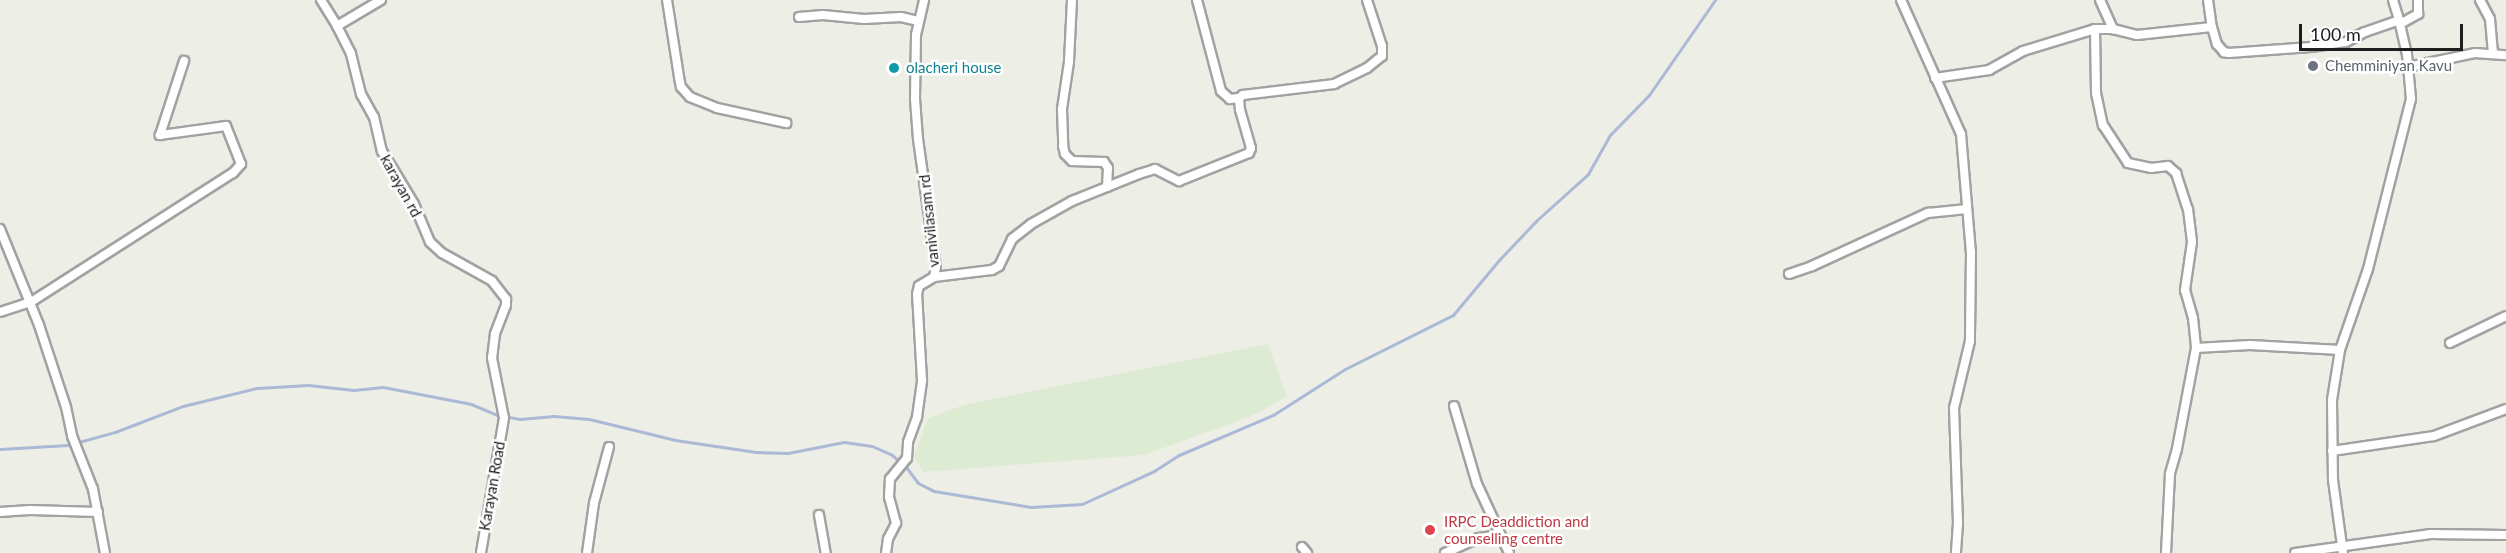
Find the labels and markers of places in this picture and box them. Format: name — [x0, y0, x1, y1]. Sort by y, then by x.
place label: Chemminiyan Kavu — [2325, 57, 2452, 75]
place label: olacheri house — [906, 59, 1002, 77]
marker: Chemminiyan Kavu — [2306, 59, 2320, 73]
marker: olacheri house — [887, 61, 901, 75]
place label: IRPC Deaddiction and counselling centre — [1444, 512, 1589, 547]
marker: IRPC Deaddiction and counselling centre — [1421, 521, 1439, 539]

